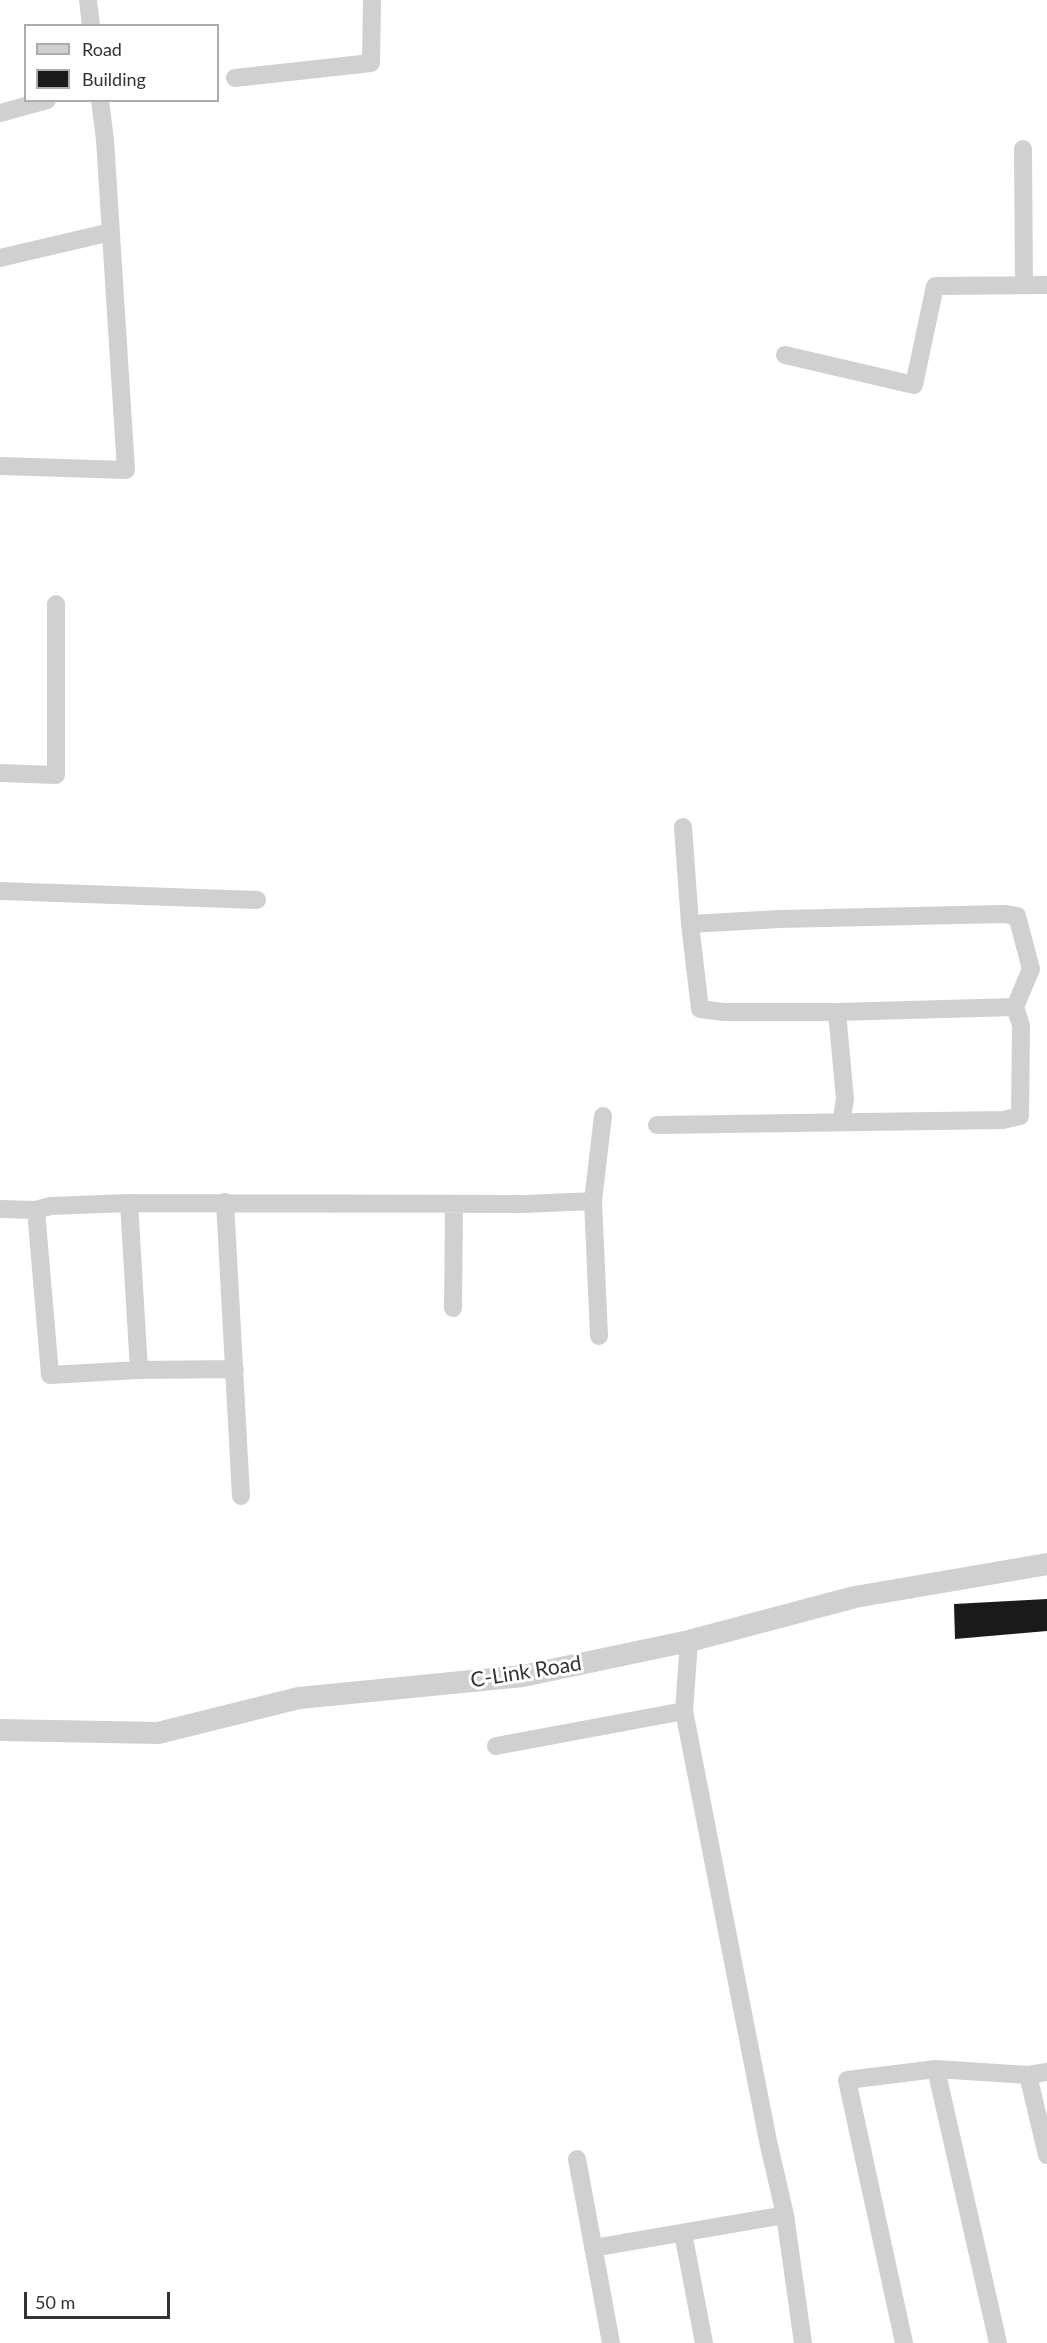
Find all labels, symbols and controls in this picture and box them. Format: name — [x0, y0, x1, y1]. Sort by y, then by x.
legend — [24, 24, 219, 102]
text: Road — [82, 38, 122, 60]
text: Building — [82, 68, 146, 90]
street label: C-Link Road — [469, 1651, 583, 1693]
scale bar — [27, 2280, 172, 2318]
text: 50 m — [35, 2291, 75, 2313]

